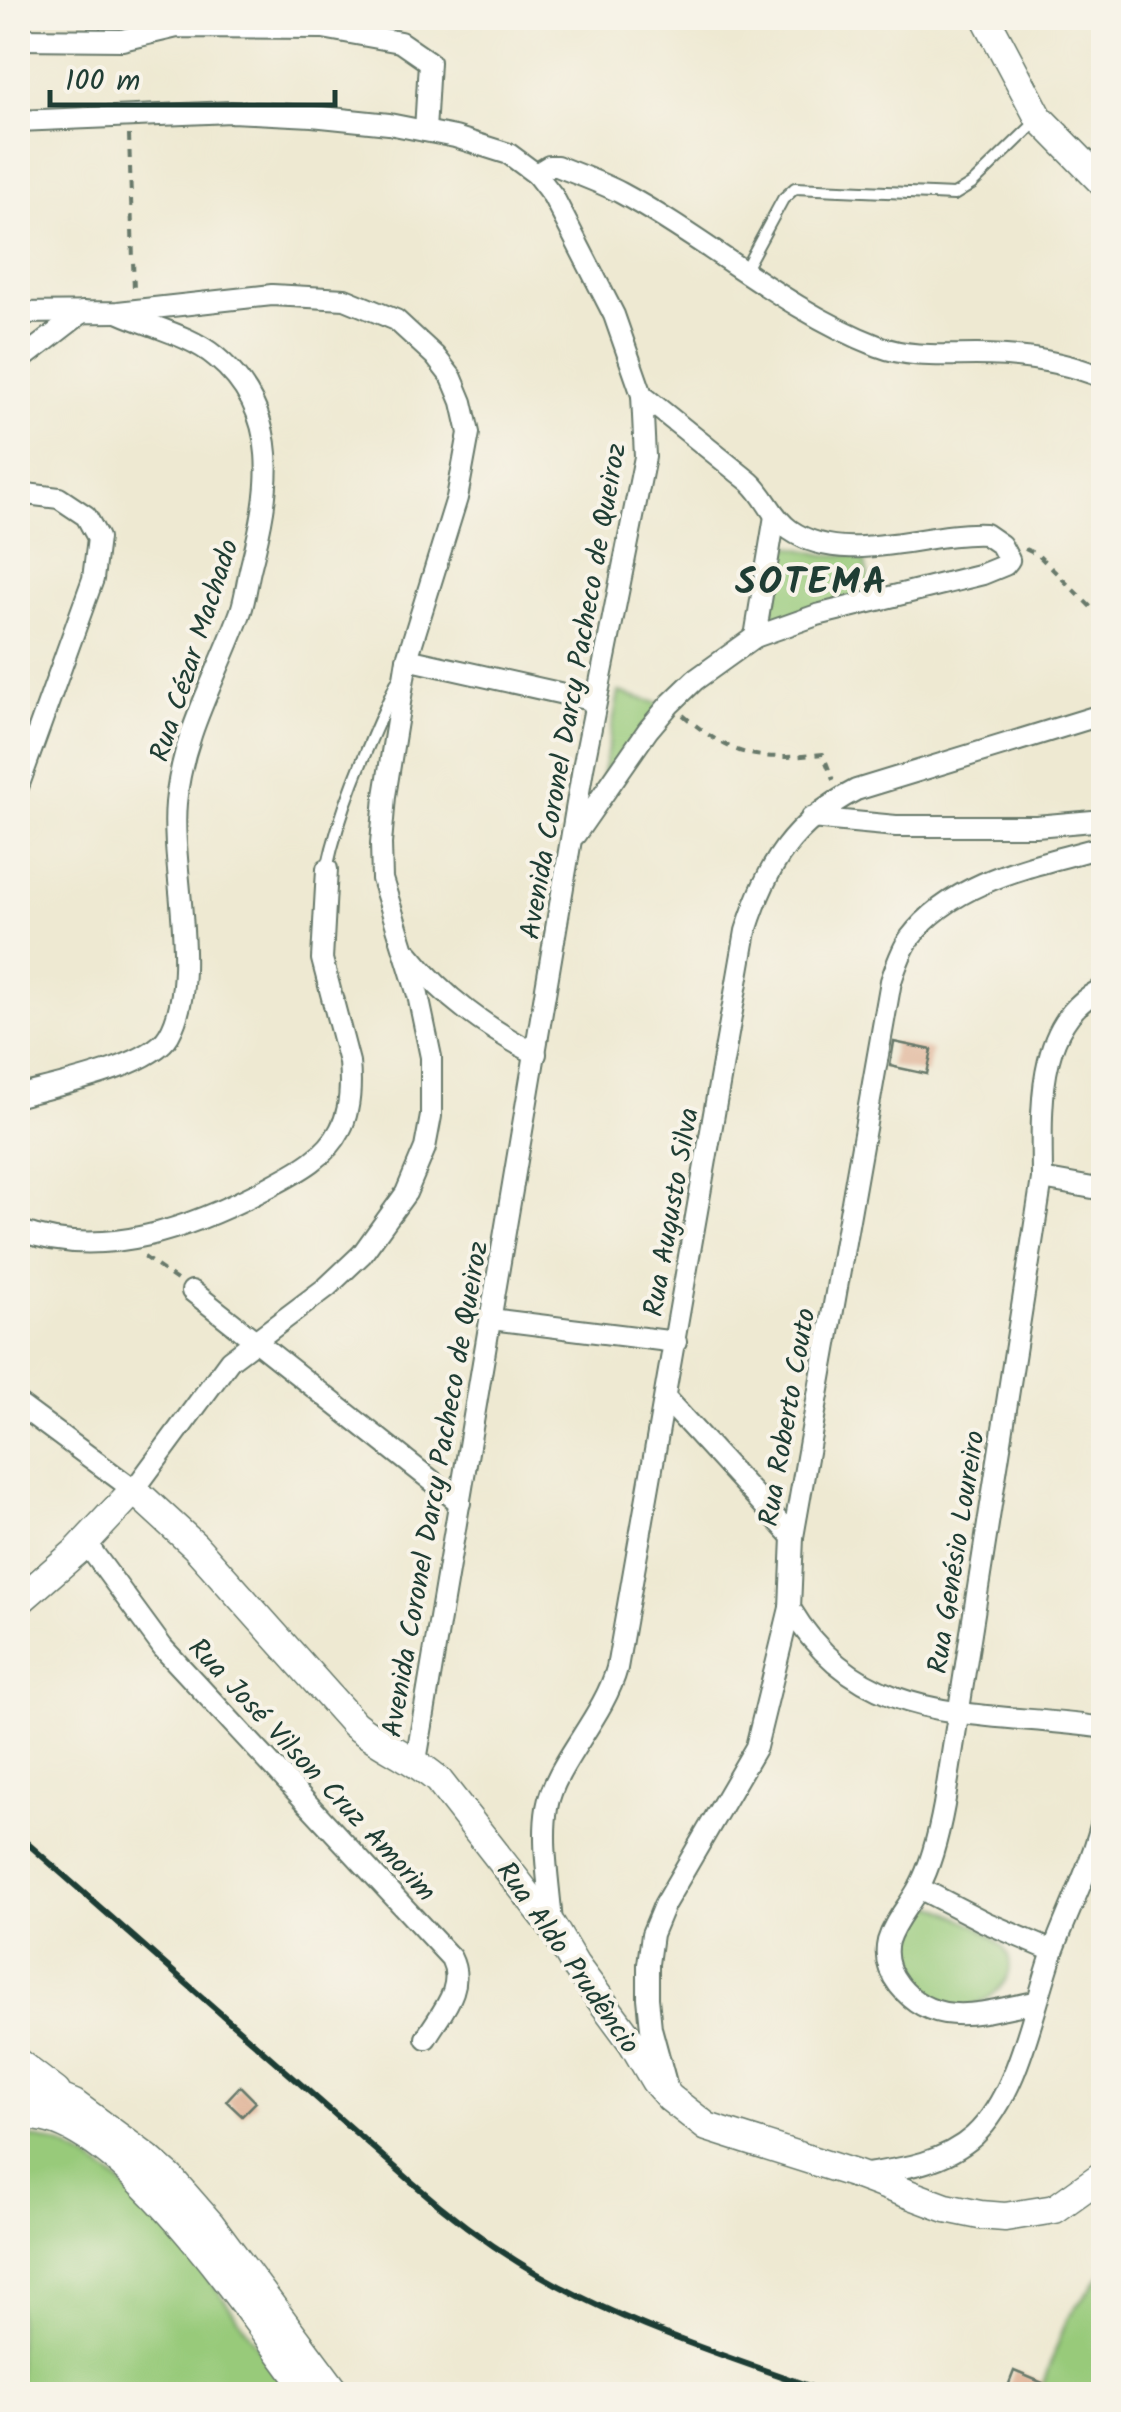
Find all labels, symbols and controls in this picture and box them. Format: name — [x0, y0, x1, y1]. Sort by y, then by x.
scale bar — [50, 45, 335, 107]
text: 100 m — [65, 58, 140, 106]
street label: Avenida Coronel Darcy Pacheco de Queiroz — [509, 440, 640, 943]
street label: Rua Cézar Machado — [138, 534, 253, 768]
district label: SOTEMA — [735, 554, 889, 614]
street label: Rua Augusto Silva — [632, 1104, 713, 1320]
street label: Avenida Coronel Darcy Pacheco de Queiroz — [371, 1238, 502, 1741]
street label: Rua Roberto Couto — [747, 1305, 830, 1530]
street label: Rua Genésio Loureiro — [916, 1428, 999, 1677]
street label: Rua José Vilson Cruz Amorim — [176, 1628, 446, 1913]
street label: Rua Aldo Prudêncio — [483, 1853, 650, 2064]

